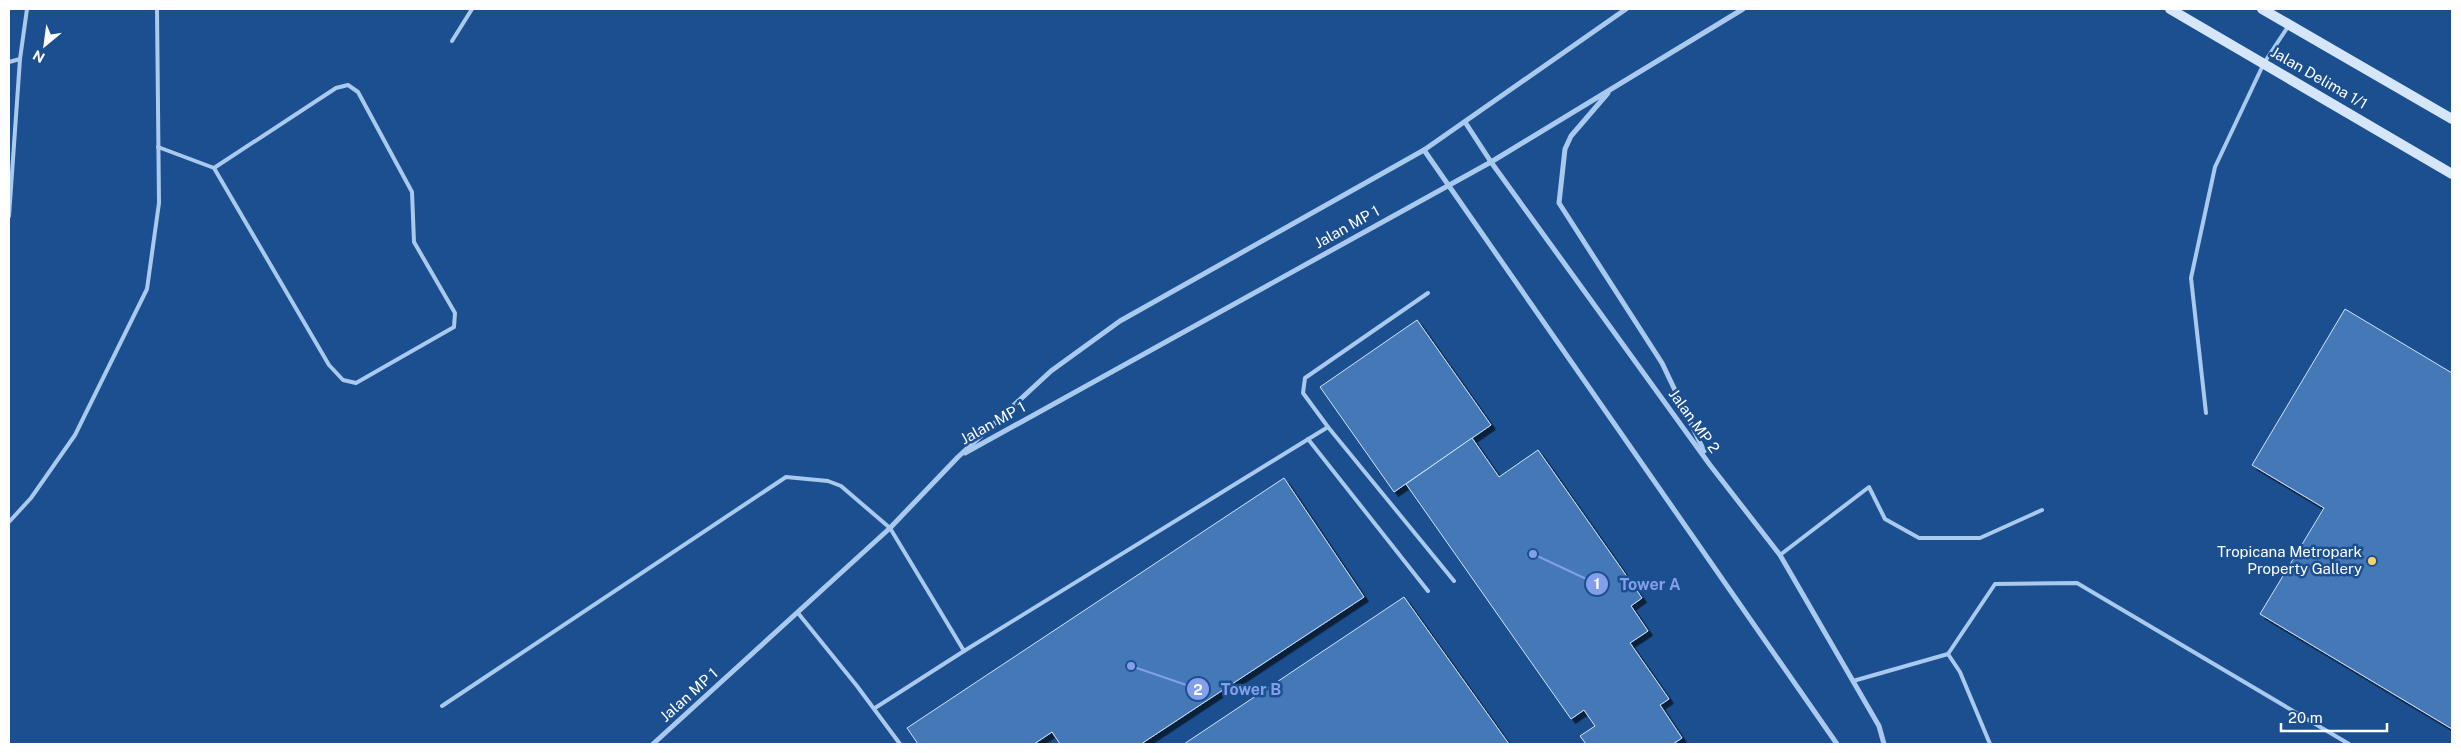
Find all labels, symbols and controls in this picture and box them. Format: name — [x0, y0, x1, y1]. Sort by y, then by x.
north arrow — [20, 20, 70, 70]
street label: Jalan Delima 1/1 — [2268, 43, 2371, 112]
text: N — [30, 47, 47, 66]
street label: Jalan MP 1 — [1311, 202, 1382, 251]
street label: Jalan MP 2 — [1666, 386, 1723, 456]
street label: Jalan MP 1 — [957, 398, 1028, 447]
place label: Tropicana Metropark Property Gallery — [2217, 543, 2362, 577]
marker: Tropicana Metropark Property Gallery — [2366, 555, 2378, 567]
callout: Tower A — [1584, 569, 1690, 600]
text: 1 — [1594, 575, 1600, 592]
text: Tower A — [1619, 575, 1681, 594]
street label: Jalan MP 1 — [656, 664, 721, 725]
callout: Tower B — [1186, 674, 1291, 705]
text: Tower B — [1221, 680, 1281, 699]
text: 2 — [1193, 681, 1203, 698]
scale bar — [2281, 700, 2387, 732]
text: 20 m — [2288, 709, 2323, 726]

